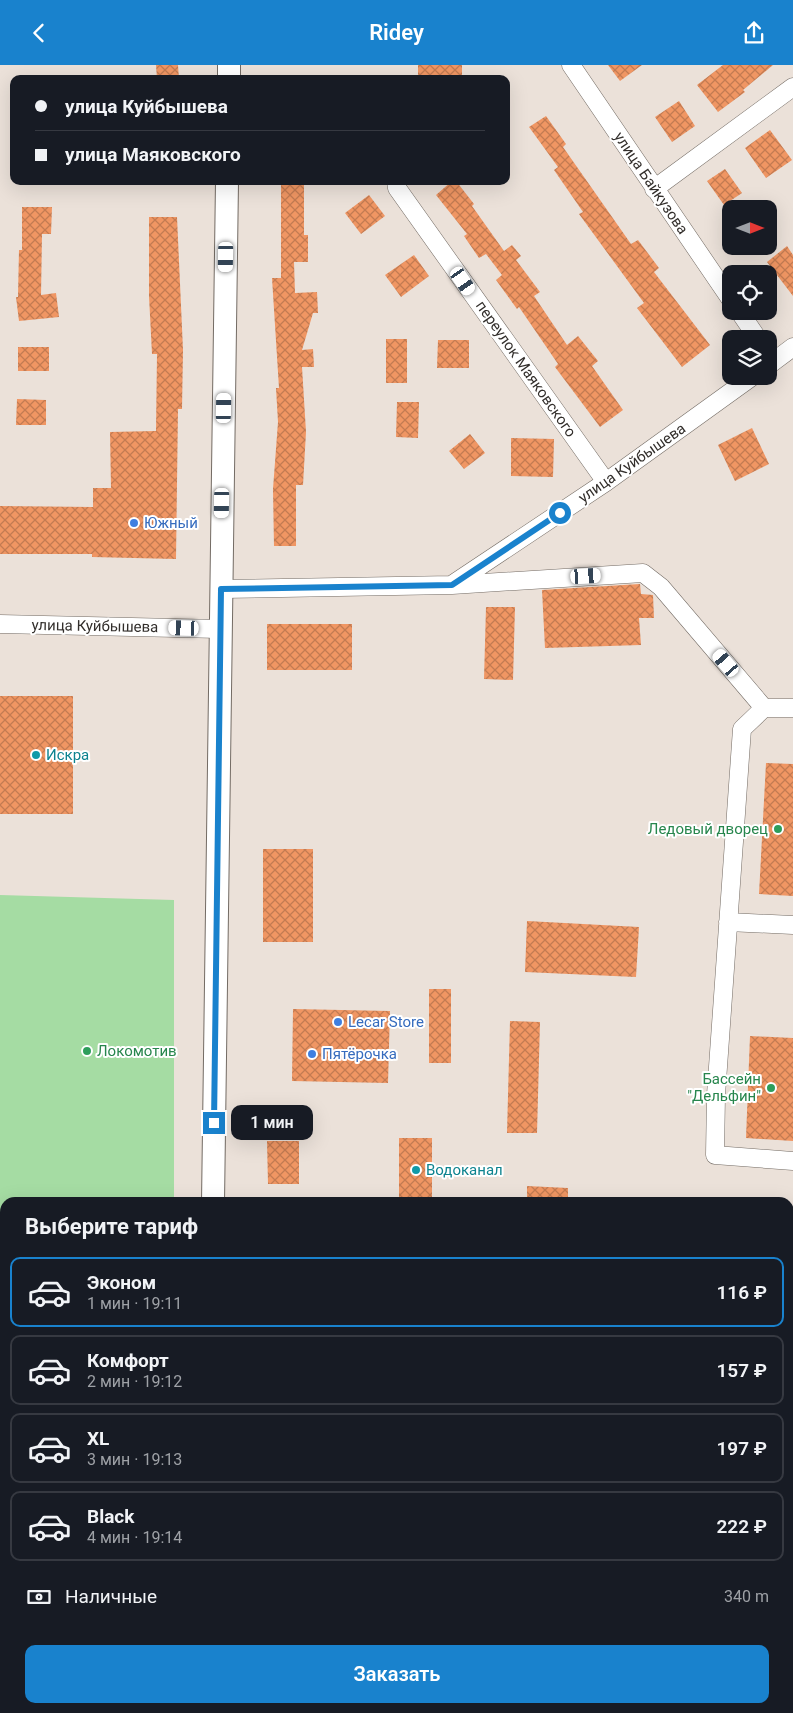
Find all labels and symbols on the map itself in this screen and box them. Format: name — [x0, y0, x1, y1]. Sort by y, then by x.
street label: улица Байкузова — [610, 129, 692, 237]
north arrow — [722, 200, 778, 255]
car — [218, 242, 233, 272]
car — [448, 264, 477, 298]
street label: переулок Маяковского — [472, 297, 580, 441]
car — [216, 393, 231, 423]
street label: улица Куйбышева — [575, 419, 689, 507]
car — [214, 488, 229, 518]
route start — [549, 502, 571, 524]
place label: Южный — [144, 514, 198, 532]
marker: Южный — [128, 517, 140, 529]
car — [570, 568, 601, 584]
street label: улица Куйбышева — [31, 616, 159, 636]
car — [168, 620, 199, 636]
car — [710, 647, 741, 679]
place label: Искра — [46, 746, 89, 764]
marker: Искра — [30, 749, 42, 761]
place label: Ледовый дворец — [648, 820, 768, 838]
marker: Ледовый дворец — [772, 823, 784, 835]
place label: Lecar Store — [348, 1013, 424, 1031]
marker: Lecar Store — [332, 1016, 344, 1028]
place label: Локомотив — [97, 1042, 177, 1060]
marker: Локомотив — [81, 1045, 93, 1057]
place label: Пятёрочка — [322, 1045, 397, 1063]
marker: Пятёрочка — [306, 1048, 318, 1060]
place label: Бассейн "Дельфин" — [687, 1070, 761, 1105]
marker: Бассейн "Дельфин" — [765, 1082, 777, 1094]
callout: 1 мин — [232, 1105, 314, 1141]
route end — [203, 1112, 225, 1134]
place label: Водоканал — [426, 1161, 503, 1179]
marker: Водоканал — [410, 1164, 422, 1176]

